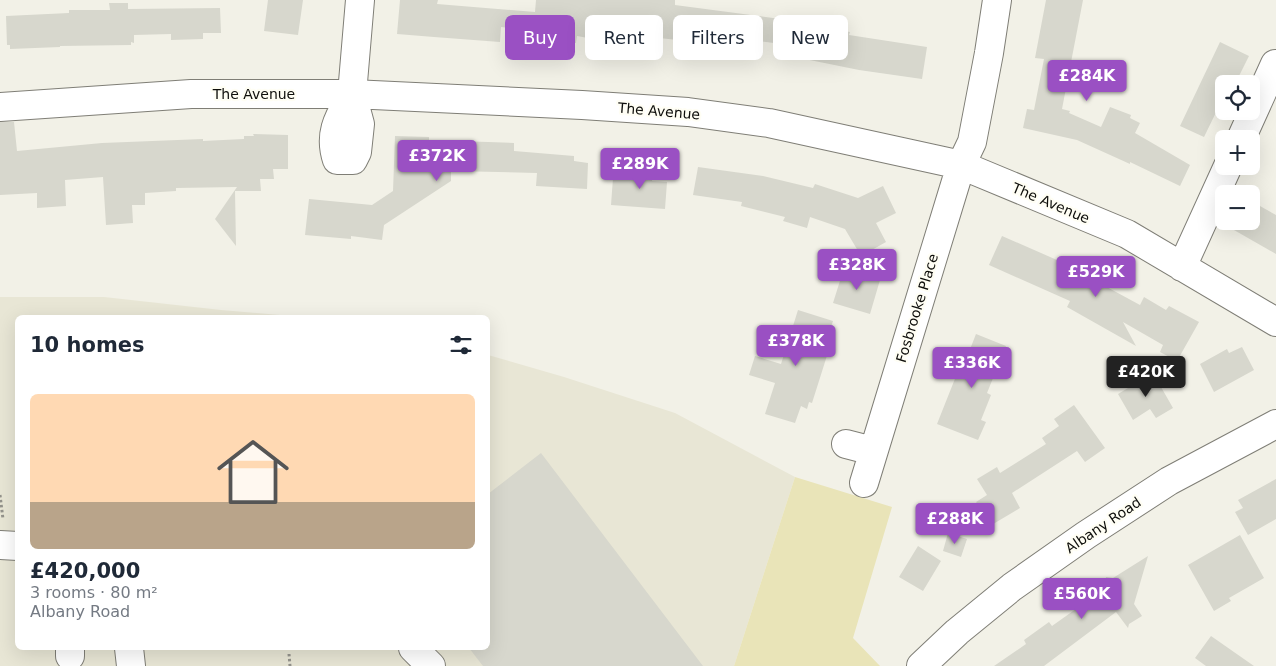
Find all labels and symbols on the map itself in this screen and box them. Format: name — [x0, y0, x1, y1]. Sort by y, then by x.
pin: £284K — [1052, 59, 1122, 102]
street label: The Avenue — [212, 86, 295, 102]
street label: The Avenue — [616, 99, 701, 123]
pin: £372K — [402, 140, 472, 182]
pin: £289K — [605, 148, 675, 190]
street label: The Avenue — [1009, 179, 1092, 226]
pin: £328K — [822, 248, 892, 291]
street label: Fosbrooke Place — [893, 252, 941, 364]
pin: £529K — [1061, 256, 1131, 298]
pin: £378K — [761, 324, 831, 367]
pin: £336K — [937, 346, 1007, 389]
pin: £420K — [1111, 356, 1181, 398]
street label: Albany Road — [1062, 494, 1144, 556]
pin: £288K — [920, 502, 990, 545]
pin: £560K — [1047, 578, 1117, 620]

